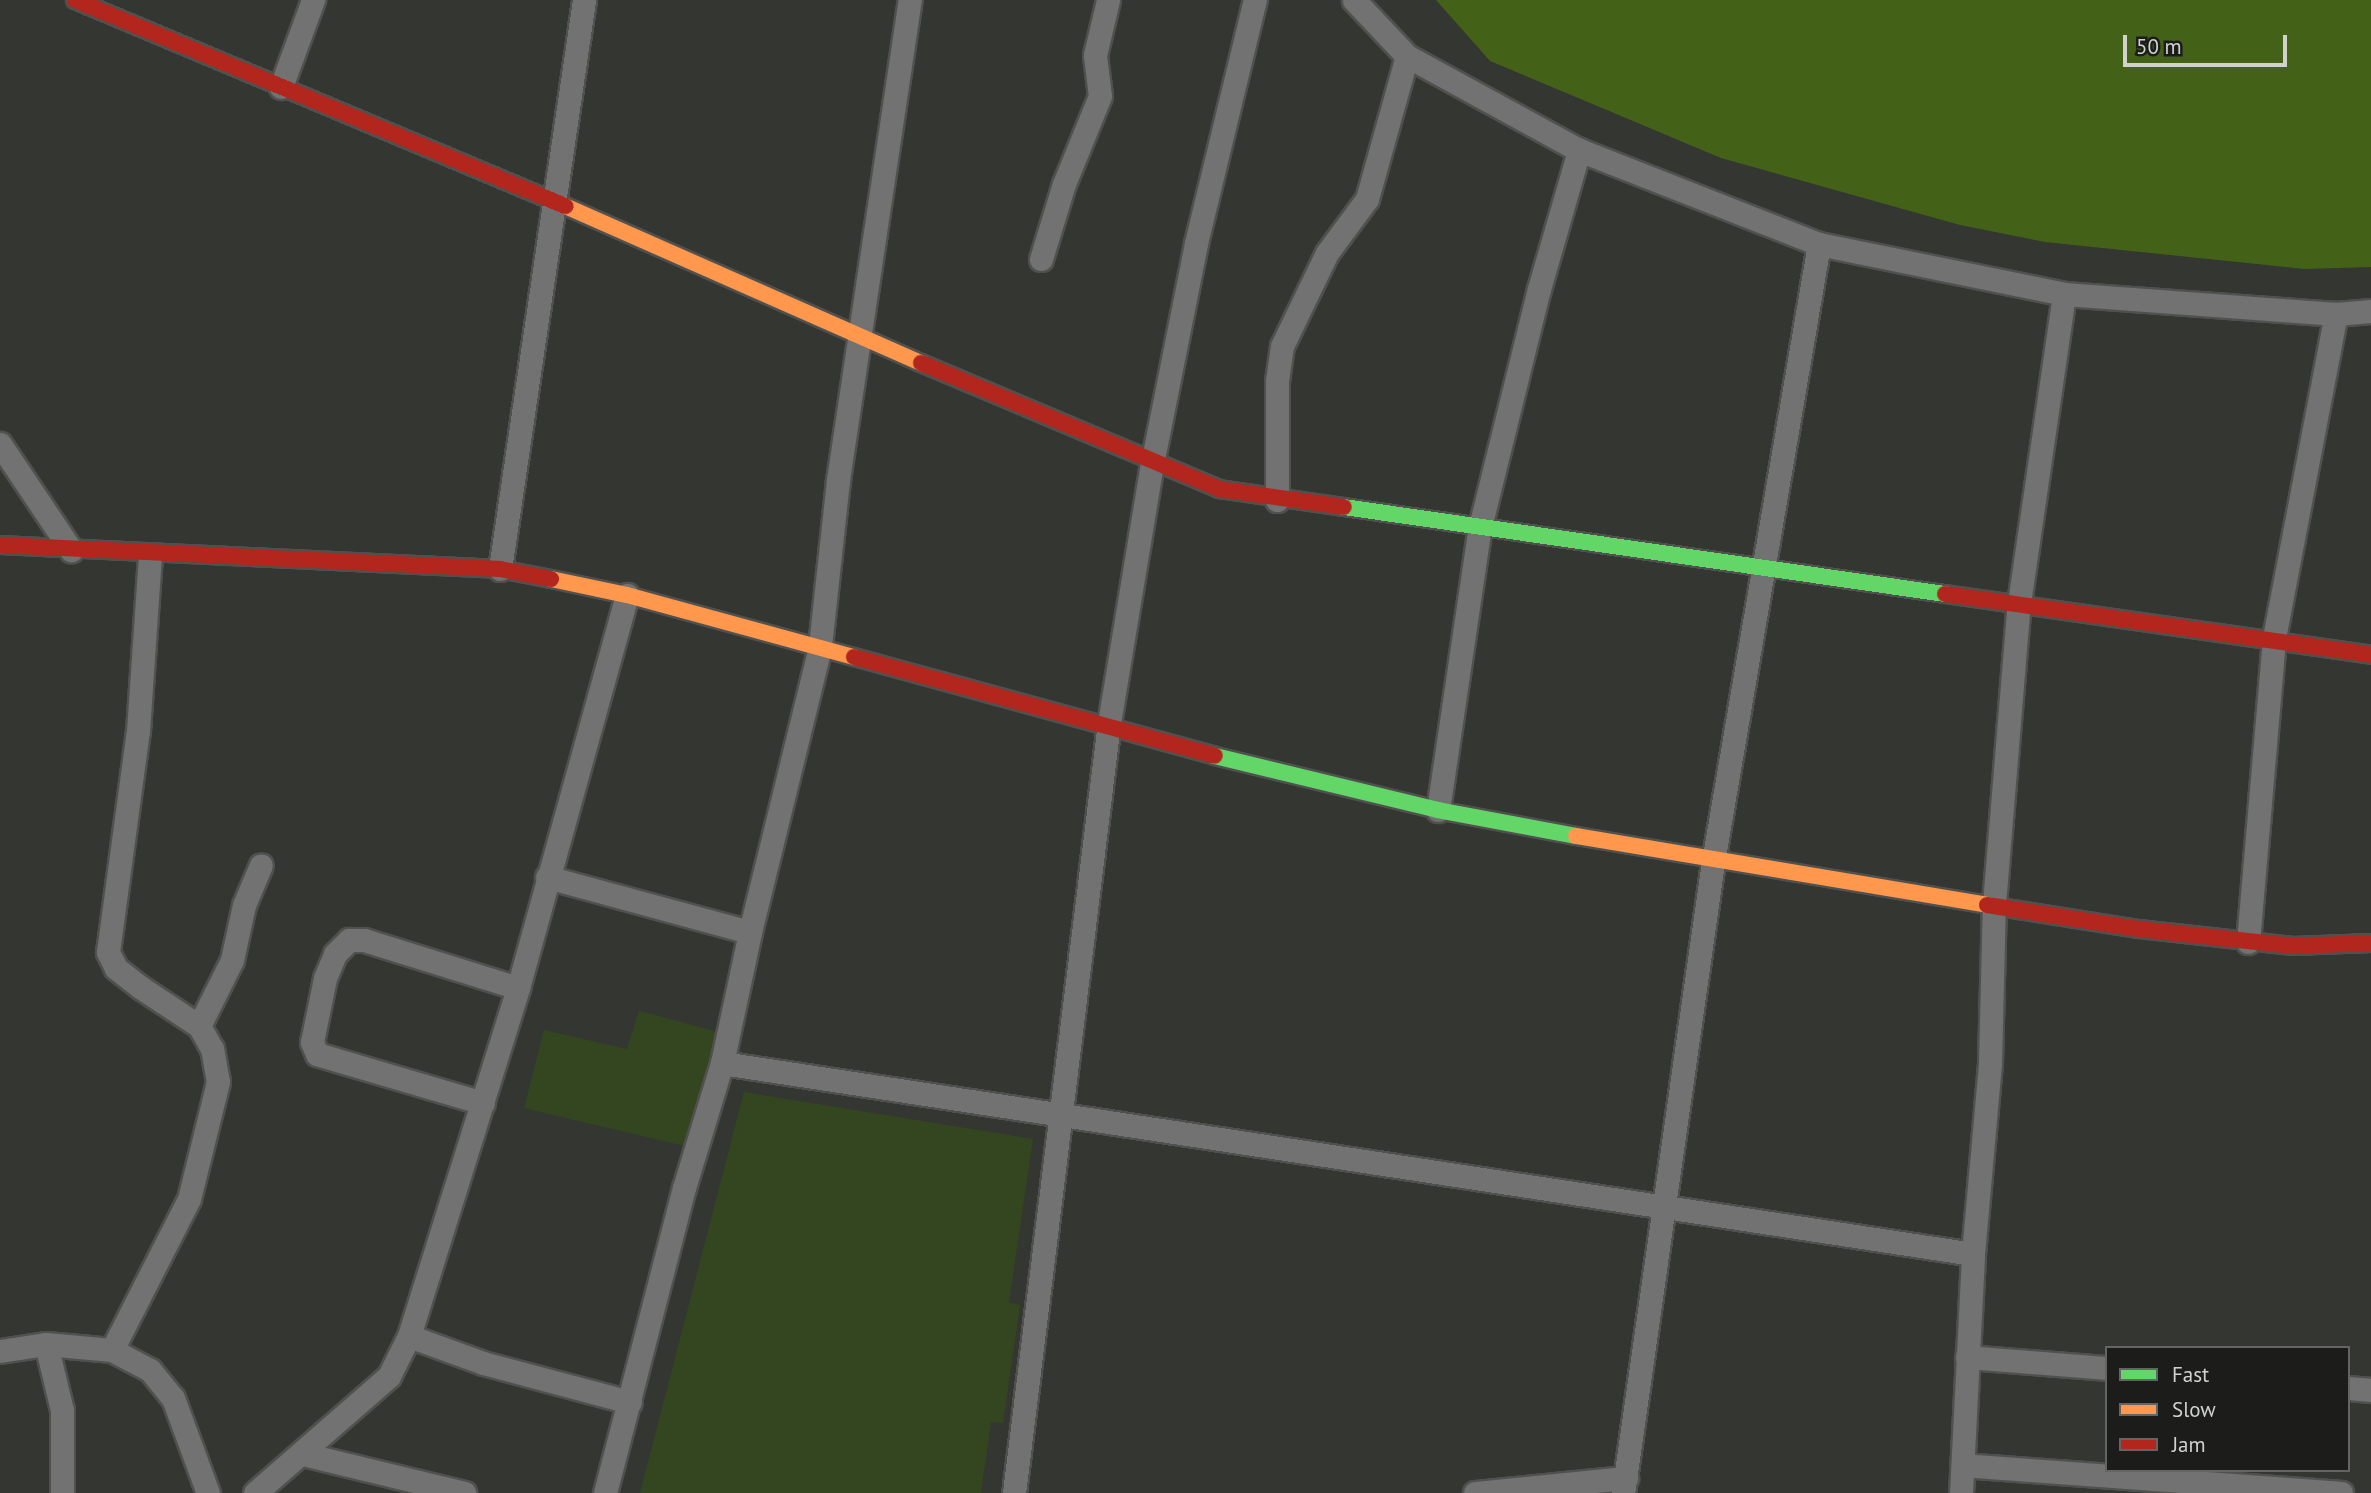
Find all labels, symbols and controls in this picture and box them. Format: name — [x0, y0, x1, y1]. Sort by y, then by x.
scale bar — [2126, 21, 2290, 65]
text: 50 m — [2136, 33, 2182, 60]
legend — [2105, 1346, 2350, 1472]
text: Fast — [2172, 1361, 2209, 1388]
text: Slow — [2172, 1396, 2216, 1423]
text: Jam — [2172, 1431, 2206, 1458]

